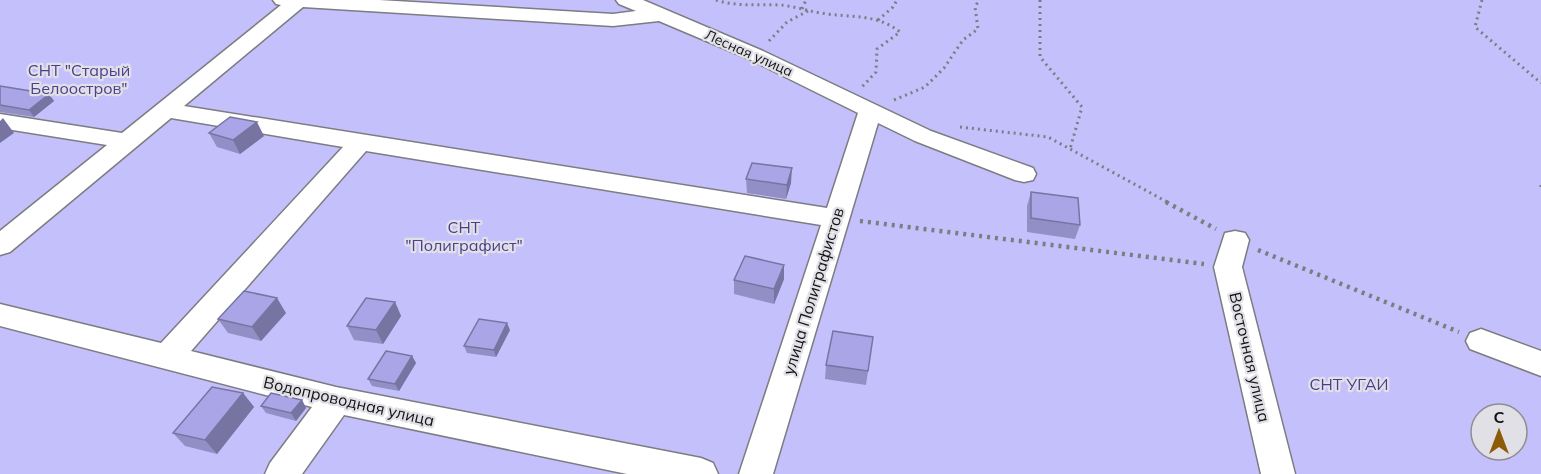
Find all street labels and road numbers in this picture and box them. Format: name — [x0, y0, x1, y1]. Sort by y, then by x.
street label: Лесная улица — [702, 26, 796, 80]
street label: улица Полиграфистов — [778, 205, 848, 377]
street label: Восточная улица — [1225, 290, 1275, 424]
street label: Водопроводная улица — [262, 372, 436, 430]

